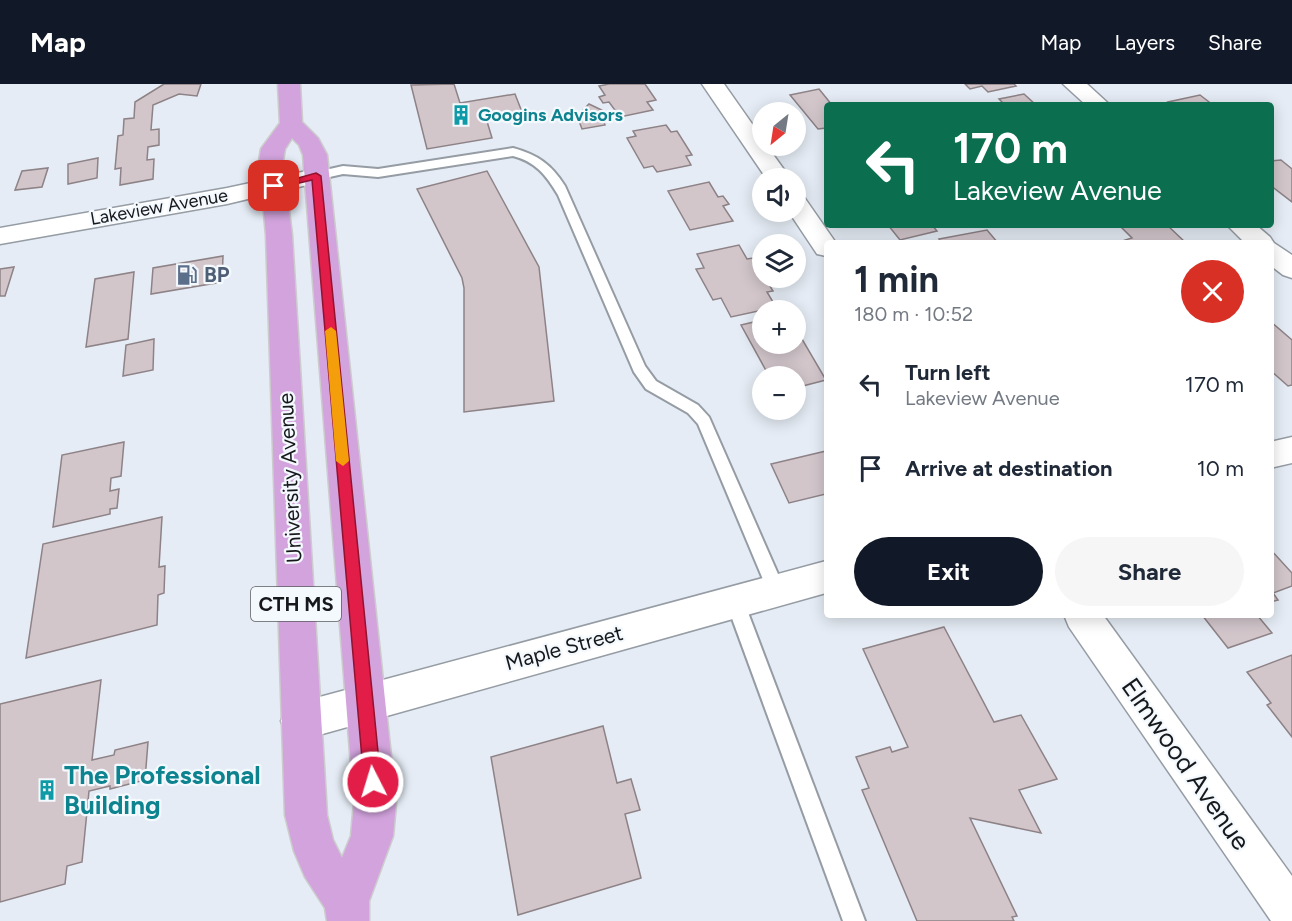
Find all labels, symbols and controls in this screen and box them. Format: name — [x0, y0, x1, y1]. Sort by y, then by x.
text: Map — [30, 25, 86, 59]
text: Map — [1041, 30, 1081, 55]
text: Layers — [1114, 30, 1175, 55]
text: Share — [1208, 30, 1262, 55]
north arrow — [752, 102, 806, 156]
map controls — [752, 102, 806, 420]
building icon: Googins Advisors — [449, 103, 473, 127]
place label: Googins Advisors — [478, 104, 623, 126]
text: 170 m — [953, 123, 1068, 174]
icon: left — [854, 126, 932, 204]
pin — [248, 160, 299, 211]
button: sound — [752, 168, 806, 222]
icon: arrive — [257, 169, 290, 202]
text: Lakeview Avenue — [953, 174, 1162, 207]
street label: Lakeview Avenue — [89, 184, 230, 230]
button: layers — [752, 234, 806, 288]
text: 1 min — [854, 258, 939, 301]
button: close — [1181, 260, 1244, 323]
place label: BP — [204, 262, 230, 287]
fuel station icon: BP — [175, 263, 199, 287]
button: + — [752, 300, 806, 354]
text: 180 m · 10:52 — [854, 302, 973, 326]
text: Turn left — [905, 359, 991, 386]
button: − — [752, 366, 806, 420]
icon: left — [854, 368, 887, 401]
text: 170 m — [1185, 371, 1244, 398]
text: Lakeview Avenue — [905, 386, 1060, 410]
street label: University Avenue — [273, 392, 306, 564]
icon: arrive — [854, 452, 887, 485]
text: Arrive at destination — [905, 455, 1113, 482]
text: 10 m — [1197, 455, 1244, 482]
button: Exit — [854, 537, 1043, 606]
button: Share — [1055, 537, 1244, 606]
road number: CTH MS — [251, 587, 341, 621]
street label: Maple Street — [502, 620, 626, 675]
street label: Elmwood Avenue — [1115, 672, 1257, 856]
position arrow — [341, 750, 405, 814]
place label: The Professional Building — [64, 759, 261, 821]
building icon: The Professional Building — [35, 778, 59, 802]

